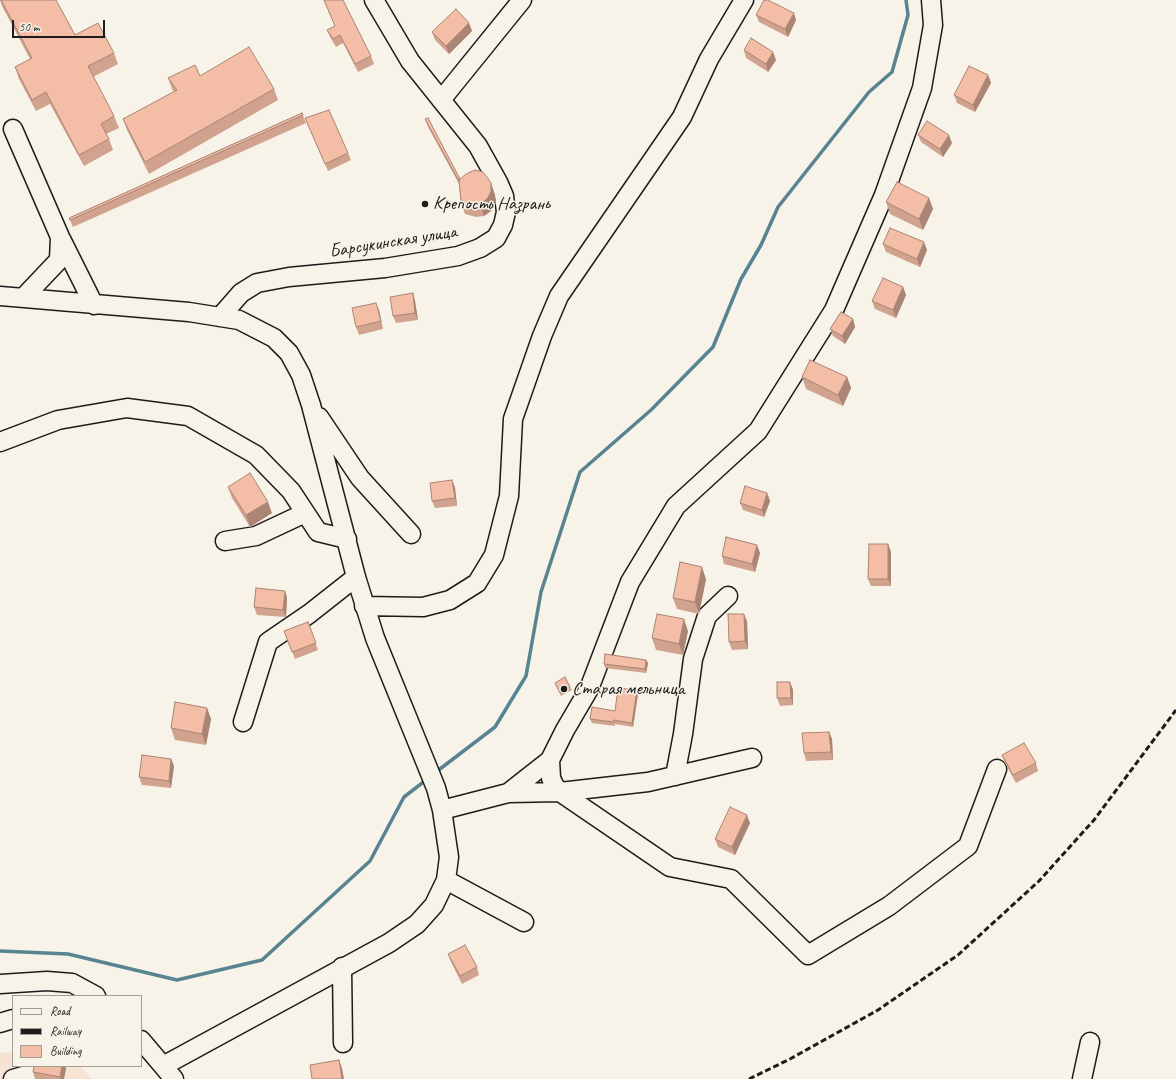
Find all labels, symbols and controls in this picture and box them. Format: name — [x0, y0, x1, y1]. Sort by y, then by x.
scale bar — [14, 12, 107, 38]
text: 50 m — [19, 19, 39, 35]
place label: Крепость Назрань — [433, 193, 550, 215]
marker: Крепость Назрань — [420, 199, 430, 209]
street label: Барсукинская улица — [328, 221, 458, 263]
place label: Старая мельница — [572, 678, 685, 700]
marker: Старая мельница — [559, 684, 569, 694]
legend — [12, 995, 142, 1067]
text: Road — [50, 1003, 70, 1019]
text: Railway — [50, 1023, 81, 1039]
text: Building — [50, 1043, 82, 1059]

